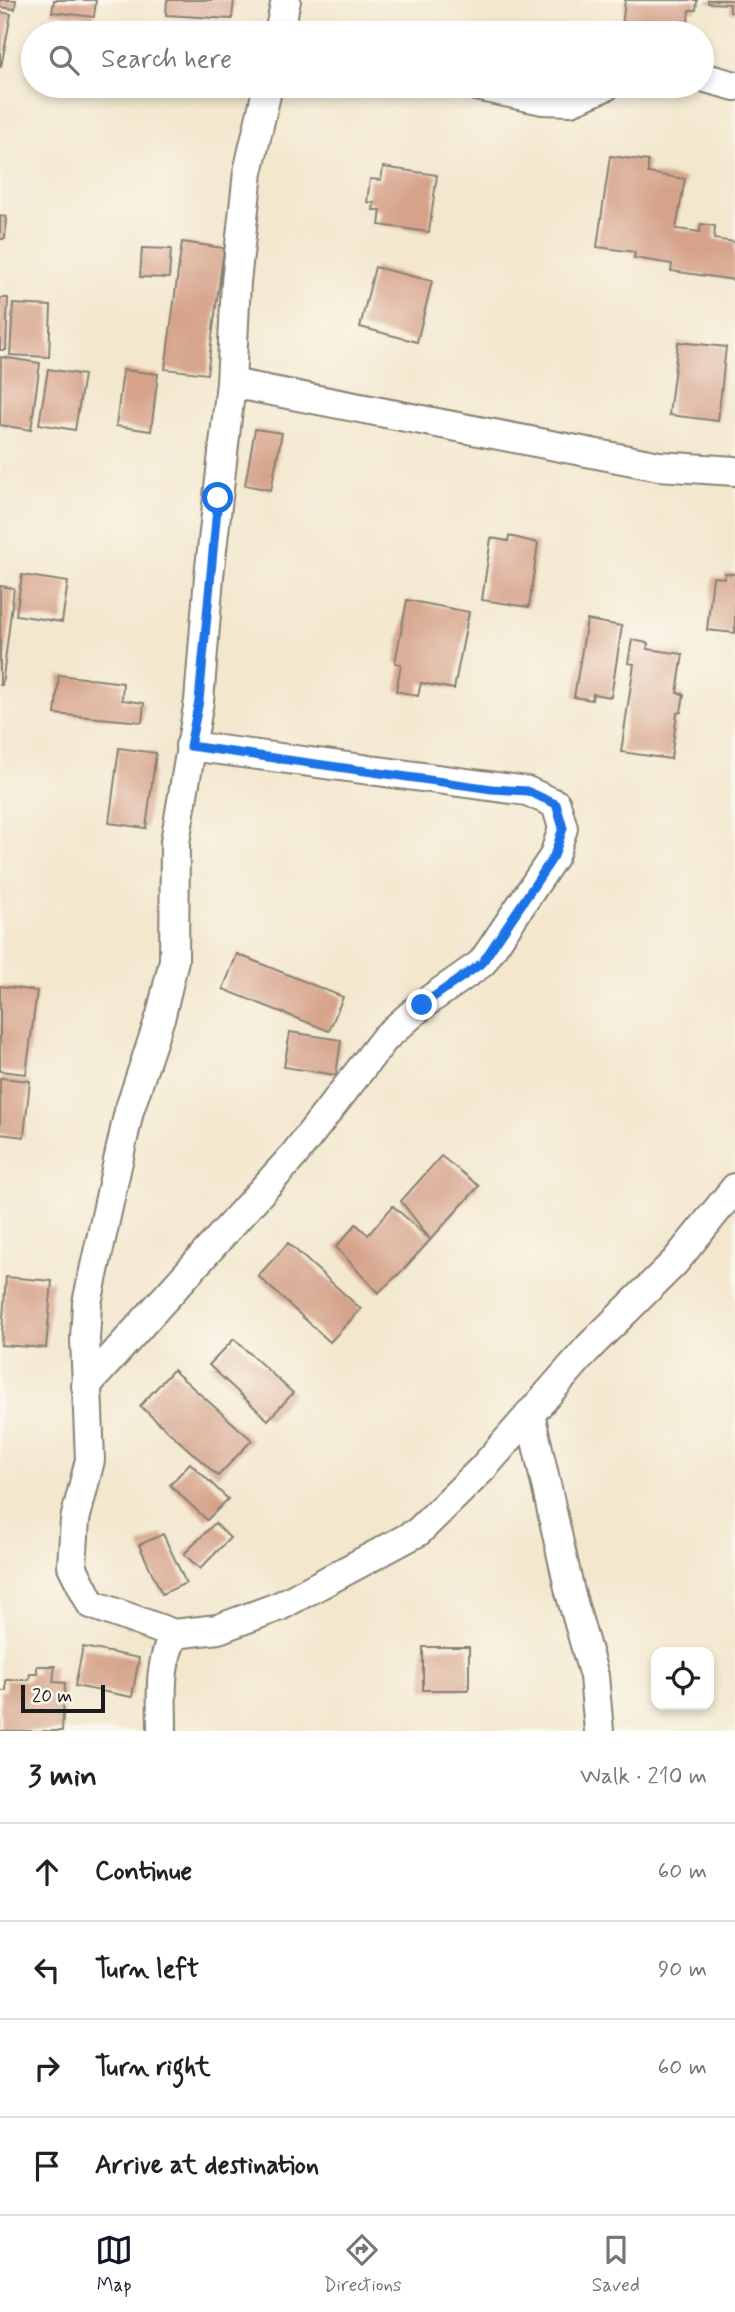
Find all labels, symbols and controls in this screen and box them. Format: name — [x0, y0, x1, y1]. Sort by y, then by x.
search box — [21, 21, 714, 98]
icon: search — [45, 41, 83, 79]
text: Search here — [101, 43, 232, 77]
route start — [202, 482, 233, 513]
route end — [406, 989, 437, 1020]
map controls — [651, 1647, 714, 1710]
button: locate — [651, 1647, 714, 1710]
scale bar — [21, 1682, 105, 1714]
text: 20 m — [32, 1684, 72, 1709]
text: 3 min — [28, 1757, 97, 1796]
text: Walk · 210 m — [580, 1762, 707, 1792]
icon: ahead — [28, 1853, 66, 1891]
text: Continue — [95, 1855, 192, 1889]
text: 60 m — [658, 1857, 707, 1887]
icon: left — [28, 1951, 66, 1989]
text: Turn left — [95, 1953, 199, 1987]
text: 90 m — [658, 1955, 707, 1985]
icon: right — [28, 2049, 66, 2087]
text: Turn right — [95, 2051, 211, 2085]
text: 60 m — [658, 2053, 707, 2083]
icon: arrive — [28, 2147, 66, 2185]
text: Arrive at destination — [95, 2149, 319, 2183]
tab: Map — [95, 2231, 133, 2298]
tab: Directions — [323, 2231, 402, 2298]
tab: Saved — [592, 2231, 640, 2298]

